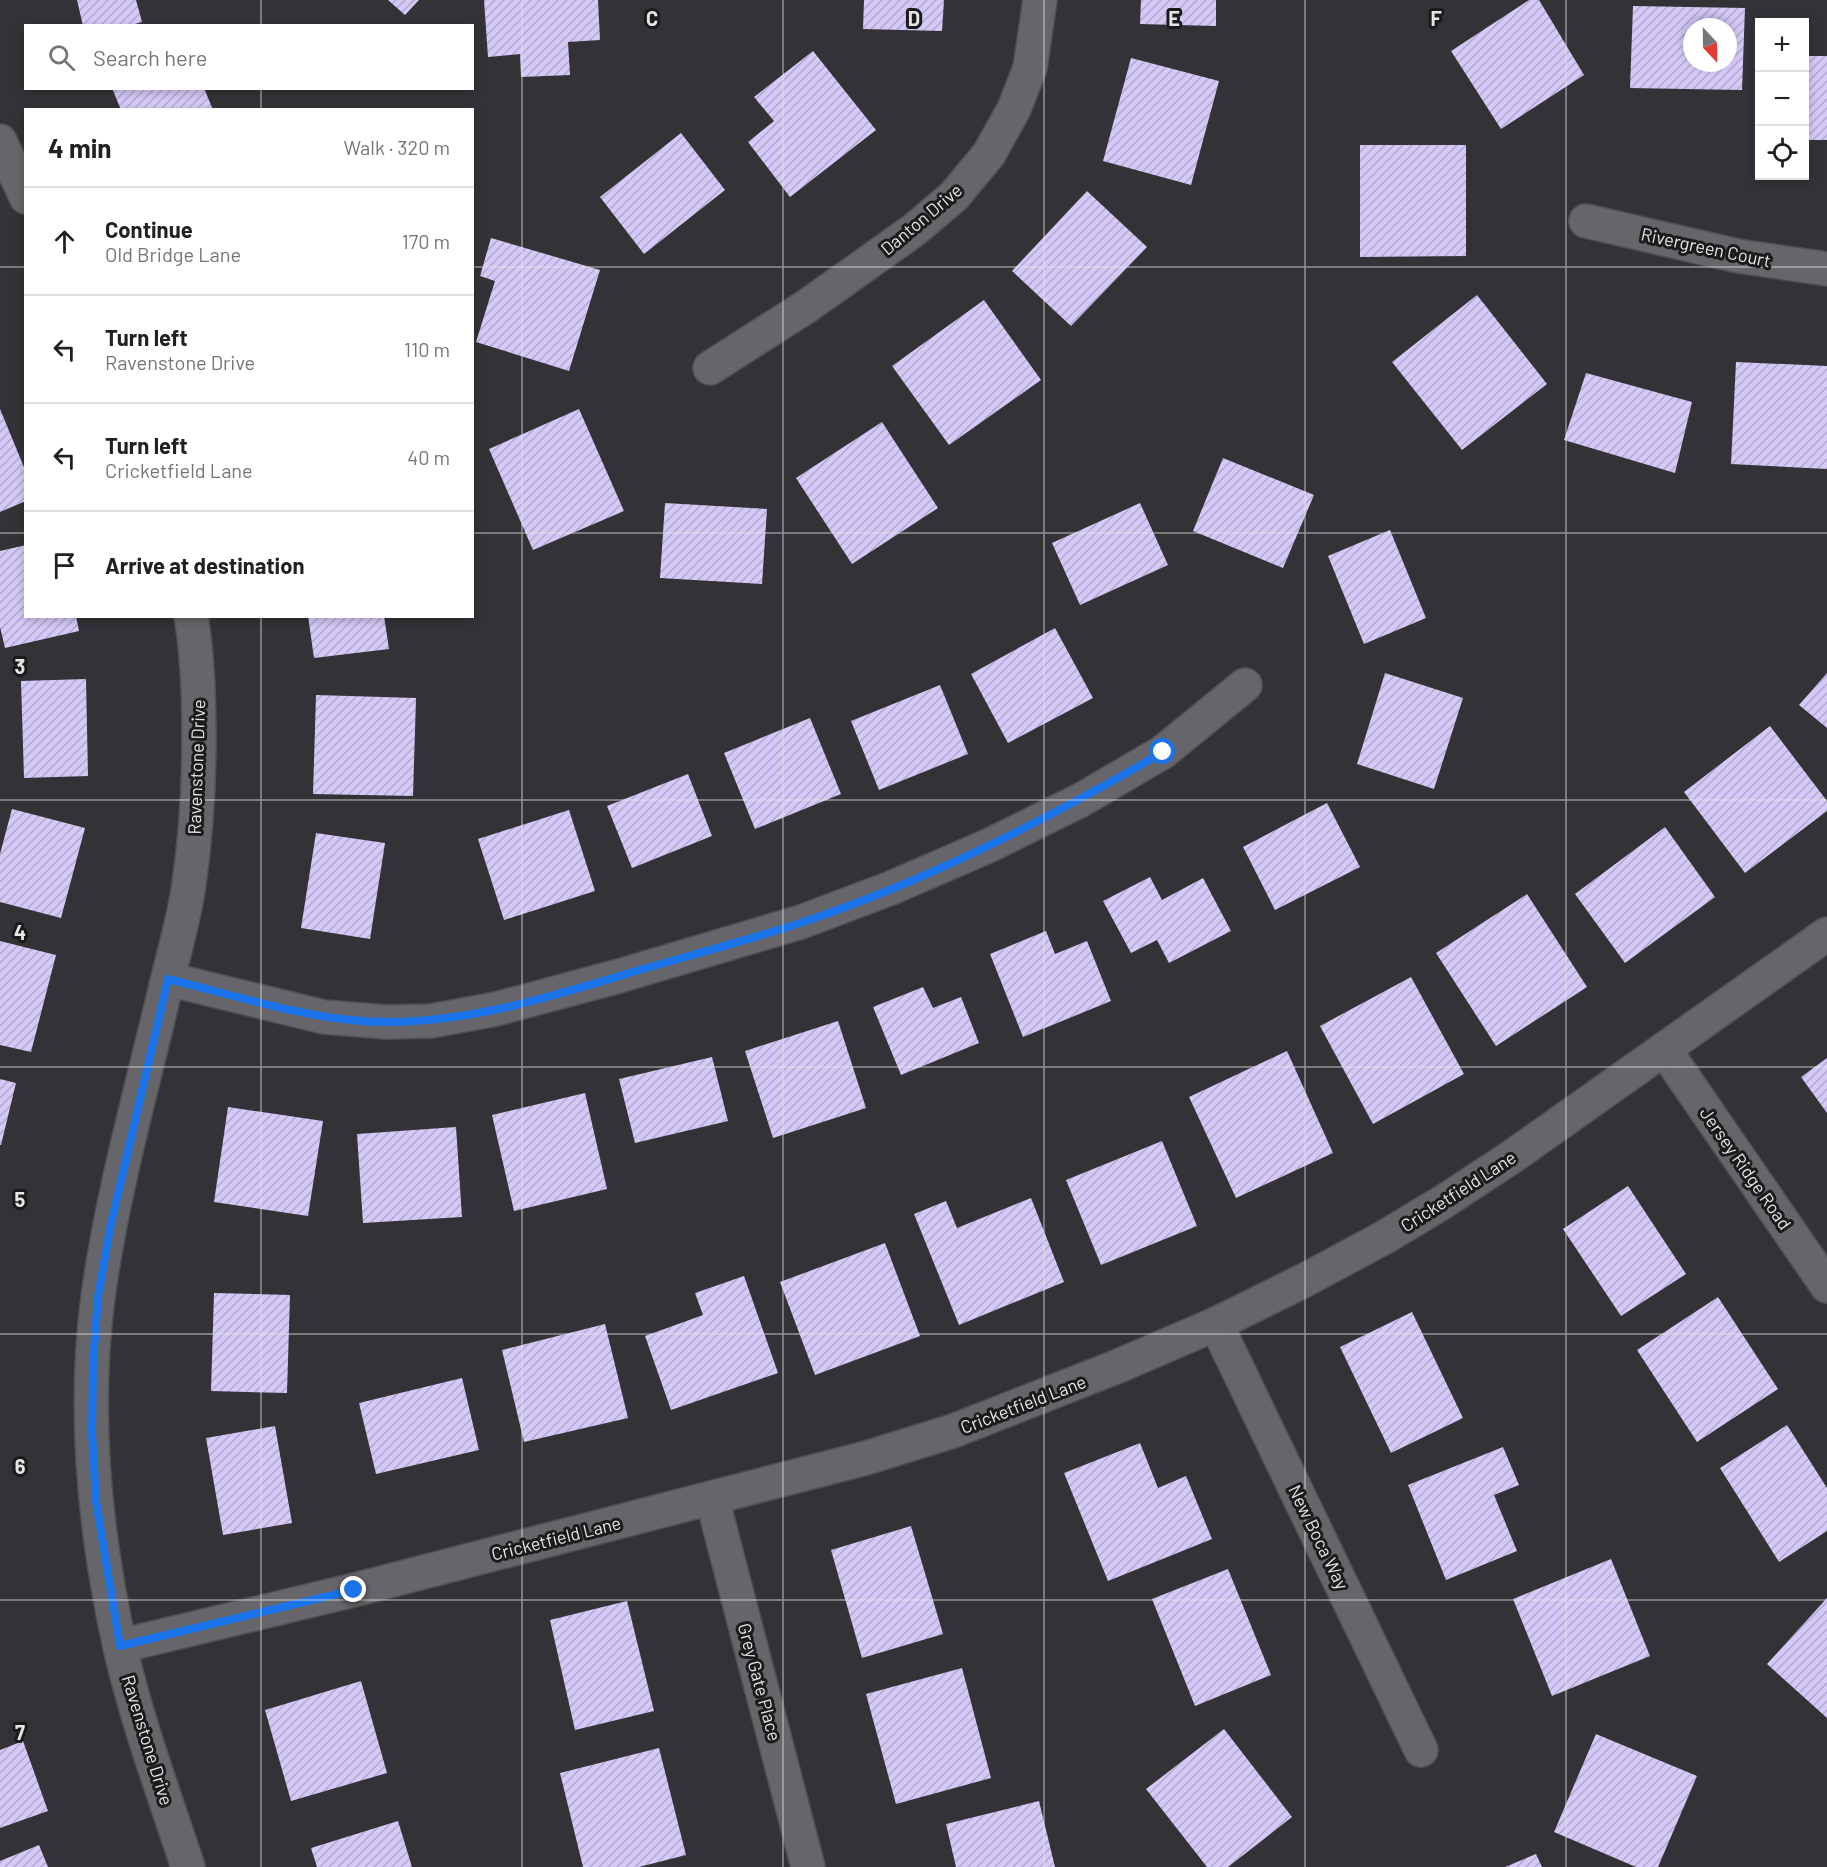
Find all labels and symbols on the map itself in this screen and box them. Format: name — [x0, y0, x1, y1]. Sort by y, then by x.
text: C — [646, 6, 658, 30]
text: D — [908, 6, 920, 30]
text: E — [1168, 6, 1180, 30]
text: F — [1430, 6, 1442, 30]
north arrow — [1683, 18, 1737, 72]
street label: Danton Drive — [876, 179, 966, 259]
street label: Rivergreen Court — [1639, 223, 1773, 271]
text: 3 — [15, 654, 25, 678]
street label: Ravenstone Drive — [183, 699, 209, 835]
route start — [1149, 738, 1175, 764]
text: 4 — [14, 920, 26, 944]
street label: Jersey Ridge Road — [1696, 1103, 1796, 1233]
street label: Cricketfield Lane — [1396, 1146, 1520, 1236]
text: 5 — [15, 1187, 26, 1211]
street label: Cricketfield Lane — [957, 1370, 1089, 1438]
text: 6 — [15, 1454, 26, 1478]
street label: New Boca Way — [1284, 1481, 1354, 1593]
street label: Cricketfield Lane — [489, 1511, 623, 1565]
route end — [340, 1576, 366, 1602]
street label: Grey Gate Place — [734, 1621, 786, 1743]
street label: Ravenstone Drive — [118, 1672, 178, 1808]
text: 7 — [15, 1720, 25, 1744]

